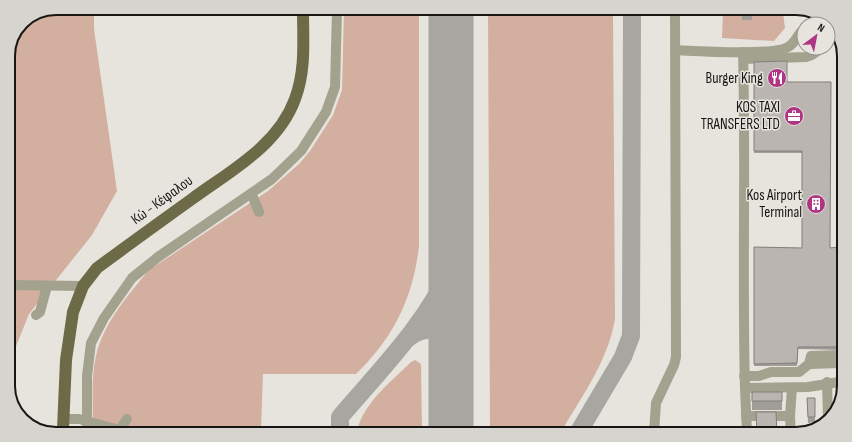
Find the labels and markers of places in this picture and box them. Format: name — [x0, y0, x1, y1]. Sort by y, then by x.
restaurant icon: Burger King — [766, 67, 788, 89]
place label: Burger King — [705, 69, 763, 88]
place label: KOS TAXI TRANSFERS LTD — [701, 98, 780, 134]
office icon: KOS TAXI TRANSFERS LTD — [783, 105, 805, 127]
place label: Kos Airport Terminal — [746, 186, 802, 222]
building icon: Kos Airport Terminal — [805, 193, 827, 215]

